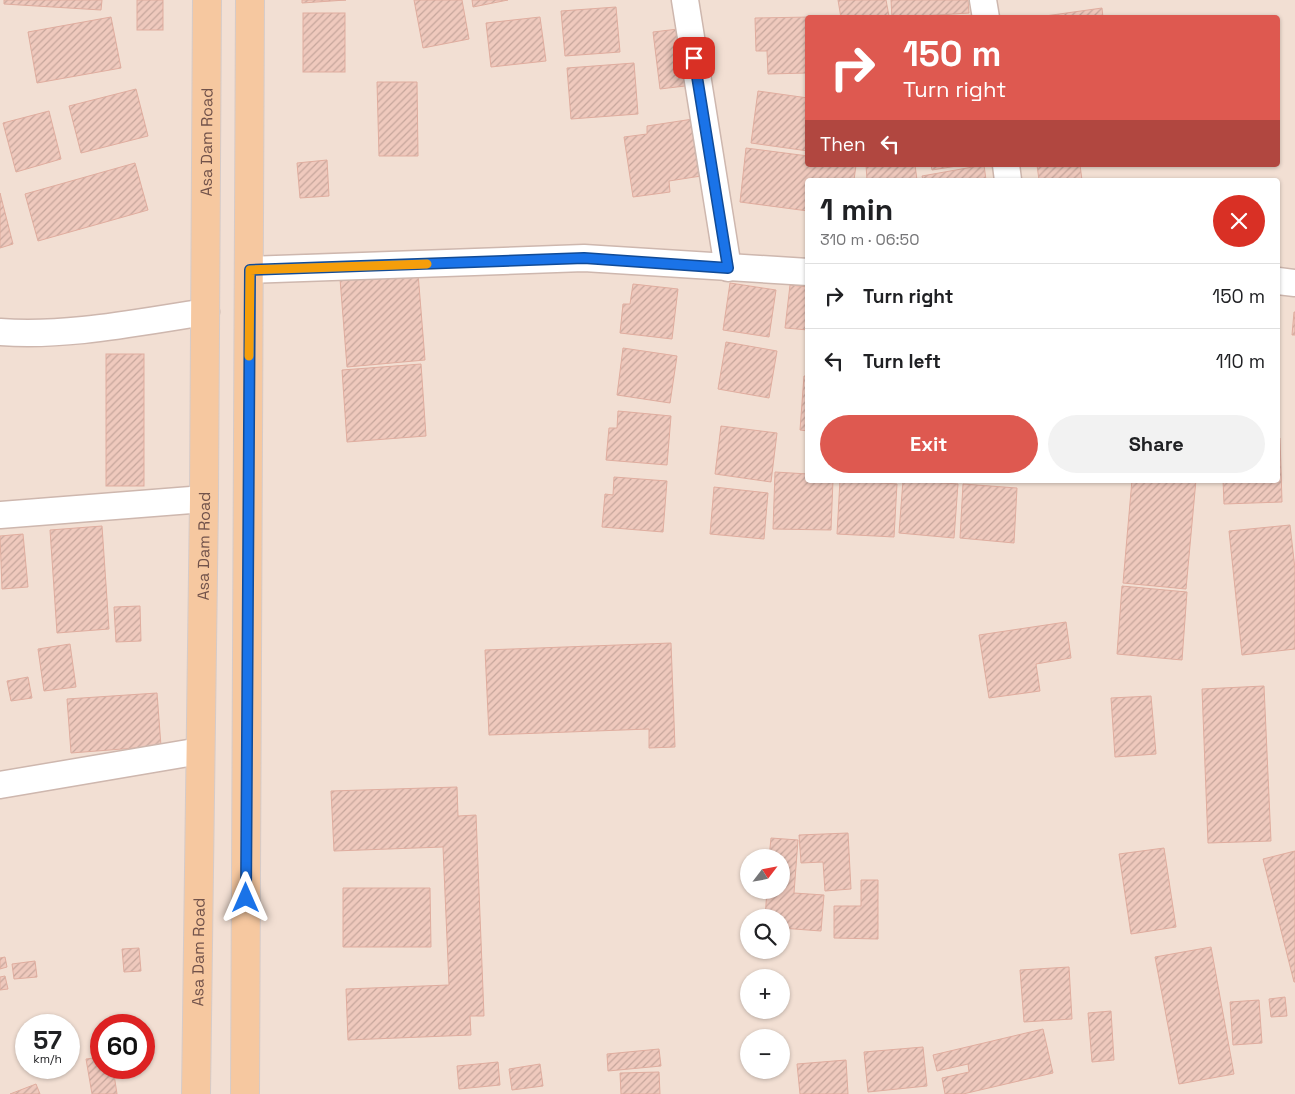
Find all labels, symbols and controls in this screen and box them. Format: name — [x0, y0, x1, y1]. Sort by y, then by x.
text: 150 m — [903, 32, 1001, 76]
icon: right — [820, 35, 885, 100]
pin — [673, 37, 715, 79]
icon: arrive — [680, 44, 708, 72]
text: Turn right — [903, 75, 1006, 103]
street label: Asa Dam Road — [196, 88, 217, 197]
icon: left — [876, 130, 904, 158]
text: Then — [820, 132, 866, 157]
text: 1 min — [820, 190, 893, 229]
button: close — [1213, 195, 1265, 247]
text: 310 m · 06:50 — [820, 229, 919, 250]
icon: right — [820, 282, 848, 310]
text: Turn right — [863, 284, 953, 309]
text: 150 m — [1212, 284, 1265, 309]
icon: left — [820, 347, 848, 375]
text: Turn left — [863, 349, 941, 374]
text: 110 m — [1216, 349, 1265, 374]
button: Exit — [820, 415, 1038, 473]
button: Share — [1048, 415, 1265, 473]
street label: Asa Dam Road — [193, 492, 215, 601]
north arrow — [740, 849, 790, 899]
map controls — [740, 849, 790, 1079]
position arrow — [219, 871, 271, 923]
street label: Asa Dam Road — [187, 897, 210, 1007]
button: search — [740, 909, 790, 959]
button: + — [740, 969, 790, 1019]
speed limit sign: 60 — [90, 1014, 155, 1079]
text: 57 — [33, 1024, 62, 1056]
button: − — [740, 1029, 790, 1079]
text: km/h — [33, 1051, 62, 1067]

